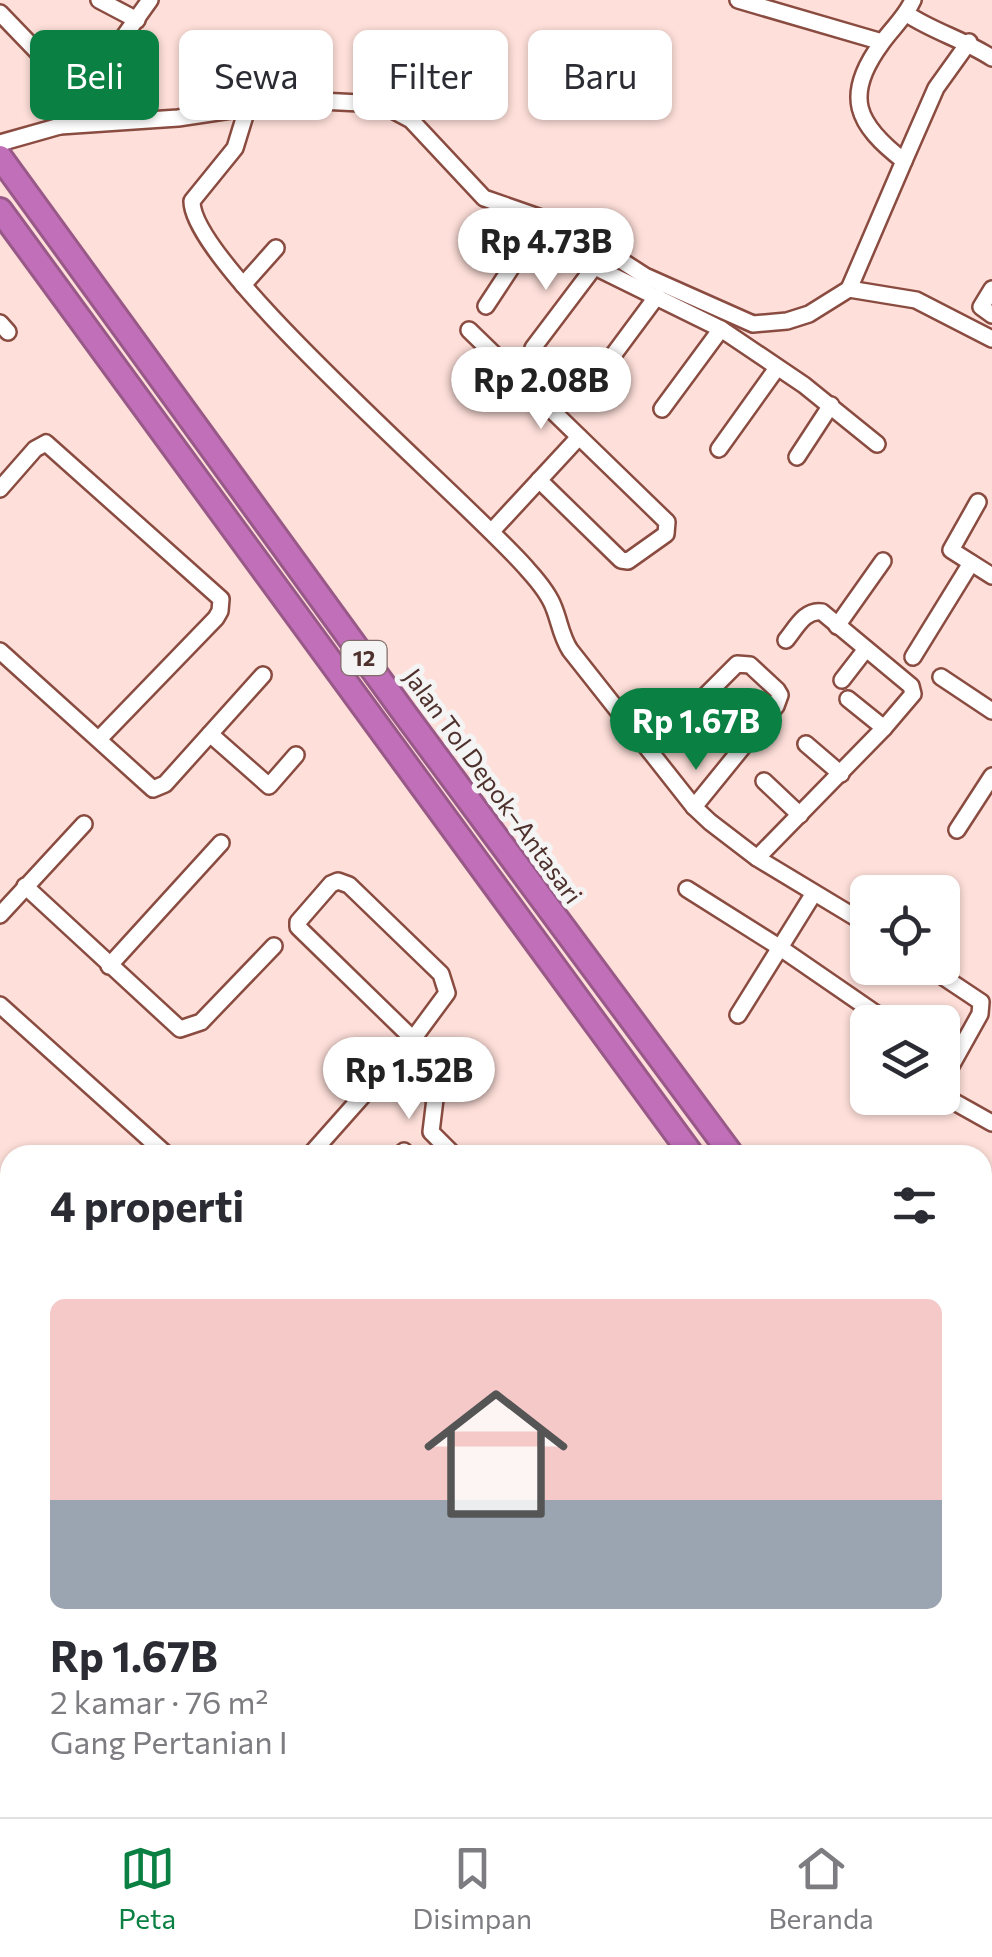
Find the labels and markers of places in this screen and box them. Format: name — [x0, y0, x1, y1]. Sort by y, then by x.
pin: Rp 4.73B — [443, 208, 649, 293]
pin: Rp 2.08B — [438, 347, 644, 432]
pin: Rp 1.67B — [593, 688, 799, 773]
pin: Rp 1.52B — [306, 1037, 512, 1122]

